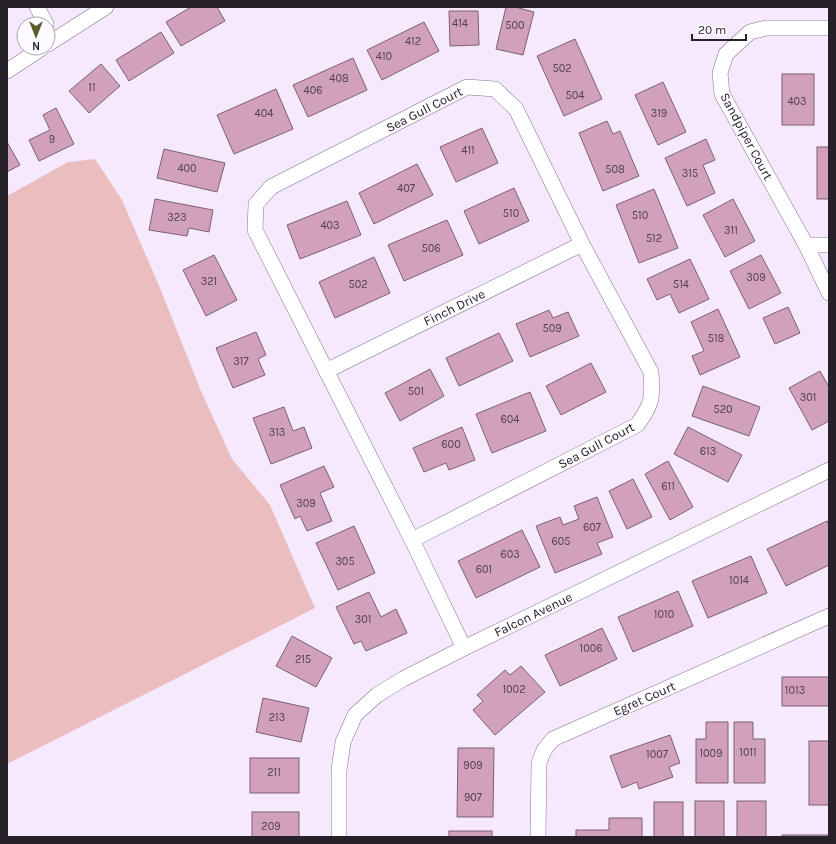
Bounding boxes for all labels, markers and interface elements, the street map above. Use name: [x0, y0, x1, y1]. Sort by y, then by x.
north arrow: [16, 16, 56, 56]
scale bar: [692, 16, 746, 42]
house number: 414: [452, 17, 468, 30]
house number: 500: [505, 19, 525, 32]
text: 20 m: [698, 23, 726, 37]
house number: 412: [405, 35, 421, 48]
text: N: [32, 39, 40, 52]
house number: 410: [376, 50, 392, 63]
house number: 502: [552, 62, 572, 75]
house number: 408: [329, 72, 349, 85]
house number: 11: [88, 81, 96, 94]
house number: 406: [304, 84, 322, 97]
street label: Sea Gull Court: [383, 84, 465, 135]
house number: 504: [566, 89, 584, 102]
street label: Sandpiper Court: [717, 90, 776, 183]
house number: 403: [787, 95, 807, 108]
house number: 404: [255, 107, 273, 120]
house number: 319: [651, 107, 667, 120]
house number: 9: [49, 133, 55, 146]
house number: 411: [461, 144, 475, 157]
house number: 400: [177, 162, 197, 175]
house number: 508: [605, 163, 625, 176]
house number: 315: [682, 167, 698, 180]
house number: 407: [397, 182, 415, 195]
house number: 510: [503, 207, 519, 220]
house number: 510: [632, 209, 648, 222]
house number: 323: [167, 211, 187, 224]
house number: 403: [320, 219, 340, 232]
house number: 311: [724, 224, 738, 237]
house number: 512: [646, 232, 662, 245]
house number: 506: [421, 242, 441, 255]
house number: 309: [746, 271, 766, 284]
house number: 321: [201, 275, 217, 288]
house number: 502: [348, 278, 368, 291]
house number: 514: [673, 278, 689, 291]
street label: Finch Drive: [421, 286, 488, 329]
house number: 509: [542, 322, 562, 335]
house number: 518: [708, 332, 725, 345]
house number: 317: [233, 355, 249, 368]
house number: 501: [408, 385, 424, 398]
house number: 301: [800, 391, 816, 404]
house number: 520: [713, 403, 733, 416]
house number: 604: [501, 413, 519, 426]
street label: Sea Gull Court: [556, 419, 637, 472]
house number: 313: [269, 426, 285, 439]
house number: 600: [441, 438, 461, 451]
house number: 613: [700, 445, 716, 458]
house number: 611: [661, 480, 675, 493]
house number: 309: [296, 497, 316, 510]
house number: 607: [583, 521, 601, 534]
house number: 605: [551, 535, 571, 548]
house number: 603: [500, 548, 520, 561]
house number: 305: [335, 555, 355, 568]
house number: 601: [476, 563, 492, 576]
house number: 1014: [729, 574, 749, 587]
street label: Falcon Avenue: [492, 589, 575, 640]
house number: 1010: [654, 608, 674, 621]
house number: 301: [355, 613, 371, 626]
house number: 1006: [580, 642, 603, 655]
house number: 215: [295, 653, 311, 666]
street label: Egret Court: [611, 678, 678, 719]
house number: 1002: [502, 683, 526, 696]
house number: 1013: [785, 684, 805, 697]
house number: 213: [269, 711, 285, 724]
house number: 1011: [739, 746, 757, 759]
house number: 1009: [699, 747, 723, 760]
house number: 1007: [646, 748, 668, 761]
house number: 909: [463, 759, 483, 772]
house number: 211: [267, 766, 281, 779]
house number: 907: [464, 791, 482, 804]
house number: 209: [261, 820, 281, 833]

